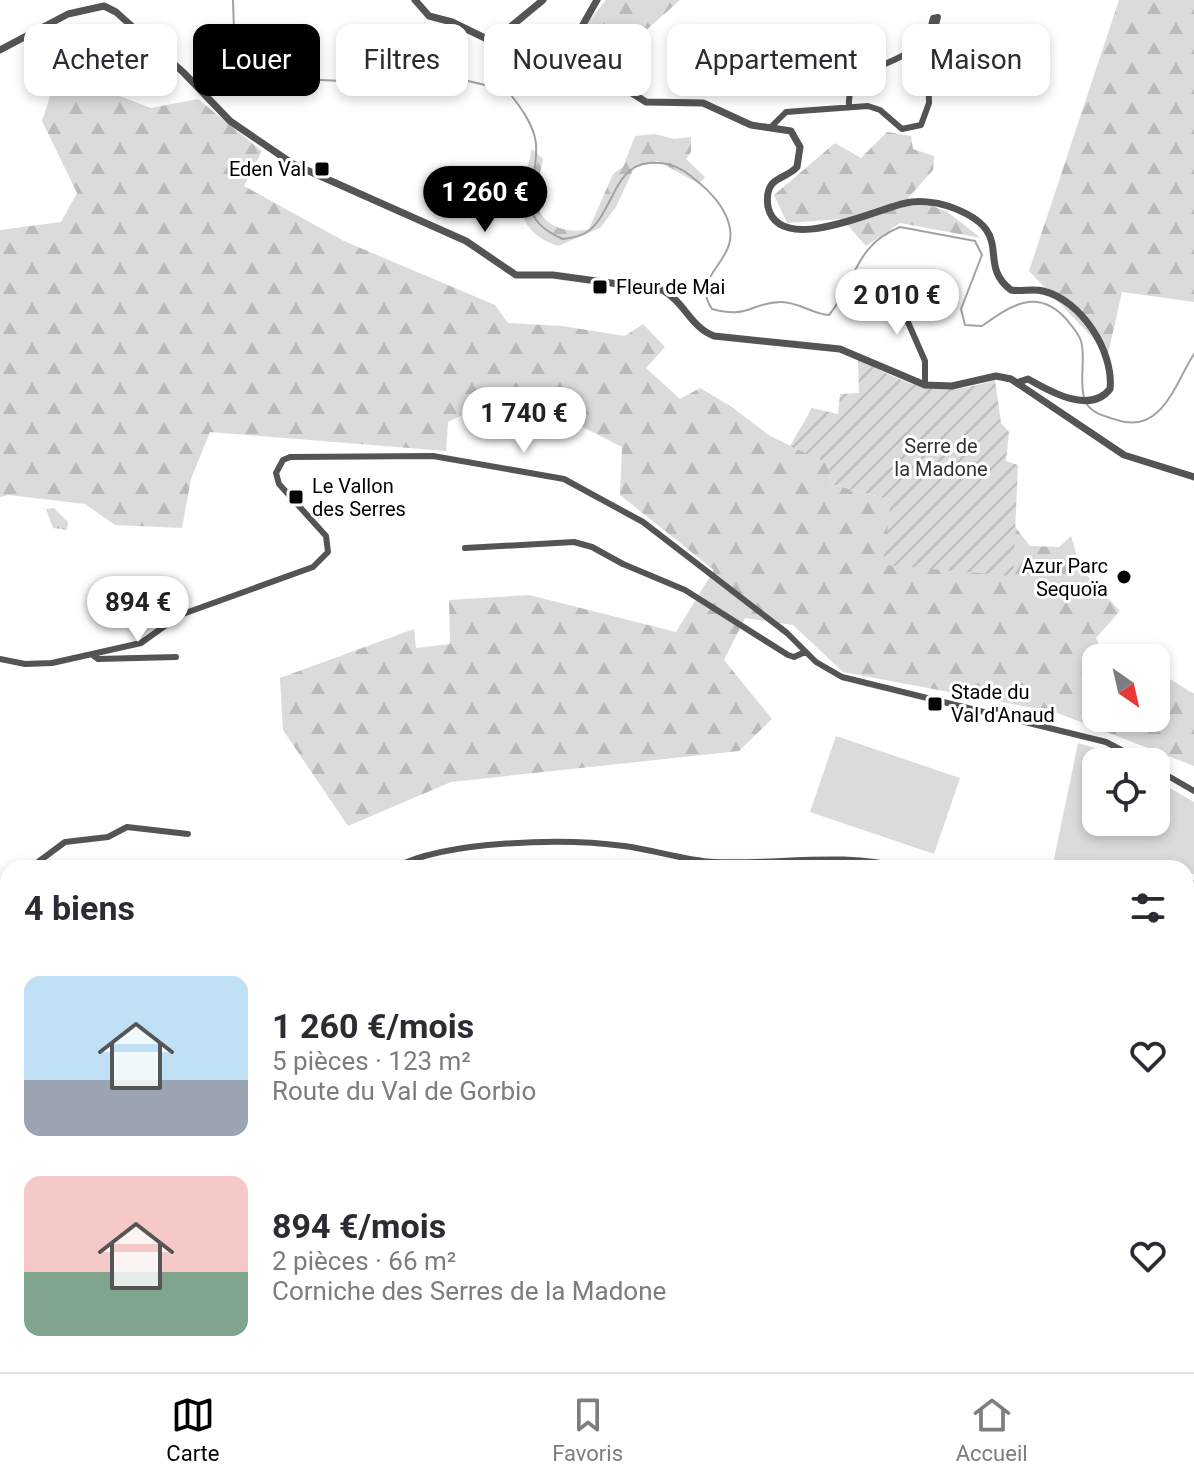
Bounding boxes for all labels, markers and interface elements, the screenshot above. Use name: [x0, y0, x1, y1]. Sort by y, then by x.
chip: Acheter: [24, 24, 177, 96]
chip: Louer: [193, 24, 320, 96]
chip: Filtres: [336, 24, 468, 96]
chip: Nouveau: [484, 24, 651, 96]
chip: Appartement: [667, 24, 886, 96]
chip: Maison: [902, 24, 1050, 96]
place label: Eden Val: [229, 157, 306, 181]
marker: Eden Val: [313, 160, 331, 178]
pin: 1 260 €: [411, 166, 559, 234]
text: 1 260 €: [441, 177, 529, 207]
pin: 2 010 €: [823, 269, 971, 337]
place label: Fleur de Mai: [616, 275, 725, 299]
marker: Fleur de Mai: [591, 278, 609, 296]
text: 2 010 €: [853, 280, 941, 310]
pin: 1 740 €: [450, 387, 598, 455]
text: 1 740 €: [480, 398, 568, 428]
park label: Serre de la Madone: [894, 434, 988, 481]
place label: Le Vallon des Serres: [312, 474, 406, 521]
marker: Le Vallon des Serres: [287, 488, 305, 506]
place label: Azur Parc Sequoïa: [1022, 554, 1108, 601]
marker: Azur Parc Sequoïa: [1115, 568, 1133, 586]
pin: 894 €: [82, 576, 194, 644]
text: 894 €: [105, 587, 171, 617]
north arrow: [1082, 644, 1170, 732]
map controls: [1082, 644, 1170, 836]
place label: Stade du Val d'Anaud: [951, 680, 1055, 727]
marker: Stade du Val d'Anaud: [926, 695, 944, 713]
button: locate: [1082, 748, 1170, 836]
icon: filters: [1126, 886, 1170, 930]
text: 4 biens: [24, 888, 135, 928]
text: 1 260 €/mois: [272, 1006, 474, 1046]
icon: home: [88, 1008, 184, 1104]
icon: heart: [1126, 1034, 1170, 1078]
text: 5 pièces · 123 m²: [272, 1046, 471, 1076]
text: Route du Val de Gorbio: [272, 1076, 536, 1106]
text: 894 €/mois: [272, 1206, 446, 1246]
icon: home: [88, 1208, 184, 1304]
icon: heart: [1126, 1234, 1170, 1278]
text: 2 pièces · 66 m²: [272, 1246, 456, 1276]
text: Corniche des Serres de la Madone: [272, 1276, 666, 1306]
tab: Carte: [166, 1393, 220, 1466]
tab: Favoris: [552, 1393, 623, 1466]
tab: Accueil: [956, 1393, 1028, 1466]

